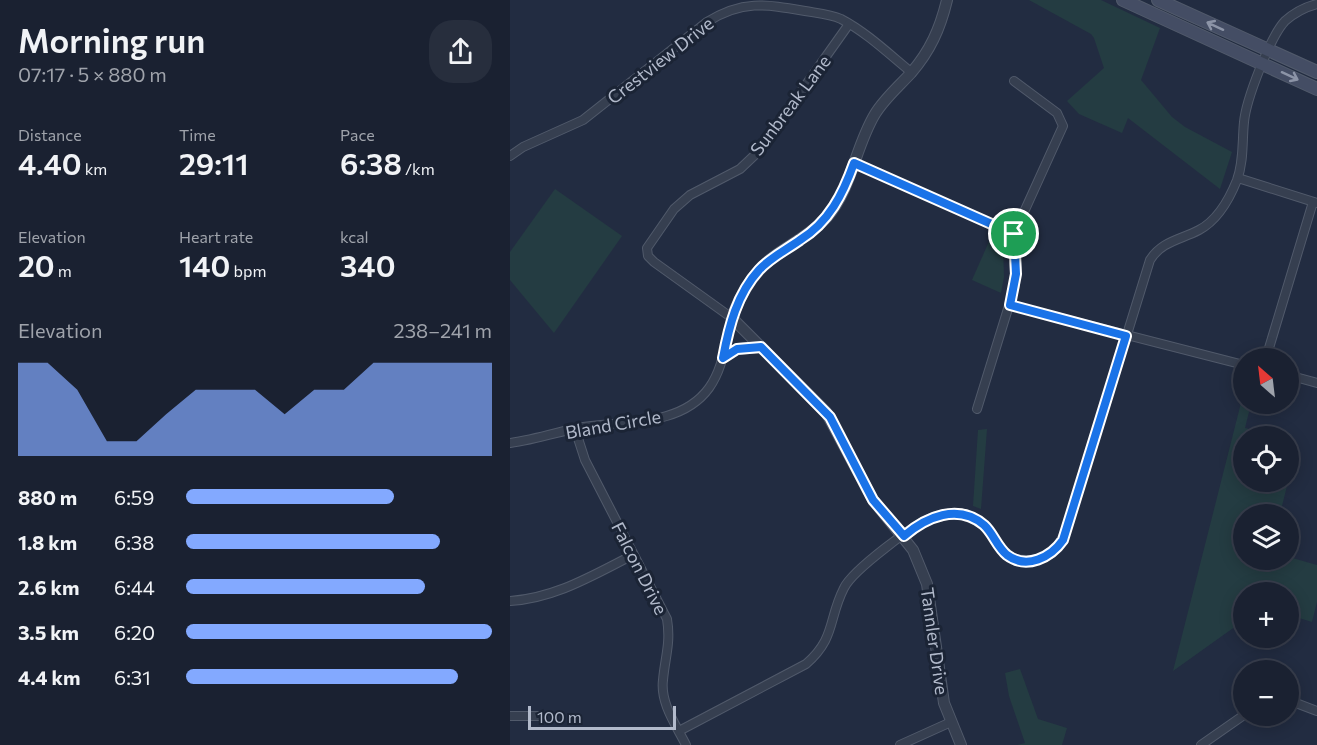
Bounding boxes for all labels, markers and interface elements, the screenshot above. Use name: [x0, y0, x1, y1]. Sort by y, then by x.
street label: Crestview Drive: [603, 12, 717, 108]
text: Morning run: [18, 19, 205, 60]
button: share: [429, 20, 492, 83]
one-way arrow: [1207, 20, 1225, 32]
street label: Sunbreak Lane: [745, 50, 835, 160]
text: 07:17 · 5 × 880 m: [18, 62, 167, 86]
one-way arrow: [1281, 71, 1299, 83]
text: Distance: [18, 125, 82, 144]
text: Time: [179, 125, 216, 144]
text: Pace: [340, 125, 375, 144]
text: 4.40: [18, 144, 82, 181]
text: 29:11: [179, 144, 249, 181]
text: 6:38: [340, 144, 402, 181]
text: km: [82, 159, 107, 178]
text: /km: [402, 159, 435, 178]
pin: [988, 208, 1039, 259]
icon: arrive: [997, 217, 1030, 250]
text: Elevation: [18, 227, 86, 246]
text: Heart rate: [179, 227, 253, 246]
text: kcal: [340, 227, 369, 246]
text: 20: [18, 246, 55, 283]
text: 140: [179, 246, 230, 283]
text: 340: [340, 246, 395, 283]
text: m: [55, 261, 72, 280]
text: bpm: [230, 261, 266, 280]
text: Elevation: [18, 318, 103, 342]
text: 238–241 m: [394, 318, 492, 342]
north arrow: [1233, 348, 1299, 414]
map controls: [1233, 348, 1299, 726]
street label: Bland Circle: [564, 405, 662, 443]
button: locate: [1233, 426, 1299, 492]
text: 880 m: [18, 485, 77, 509]
text: 6:59: [114, 485, 155, 509]
button: layers: [1233, 504, 1299, 570]
street label: Falcon Drive: [607, 518, 673, 618]
text: 1.8 km: [18, 530, 77, 554]
text: 6:38: [114, 530, 154, 554]
text: 2.6 km: [18, 575, 79, 599]
text: 6:44: [114, 575, 155, 599]
button: +: [1233, 582, 1299, 648]
street label: Tannler Drive: [917, 586, 953, 696]
text: 3.5 km: [18, 620, 79, 644]
text: 6:20: [114, 620, 155, 644]
button: −: [1233, 660, 1299, 726]
text: 4.4 km: [18, 665, 80, 689]
text: 6:31: [114, 665, 151, 689]
scale bar: [528, 703, 676, 730]
text: 100 m: [537, 707, 582, 726]

